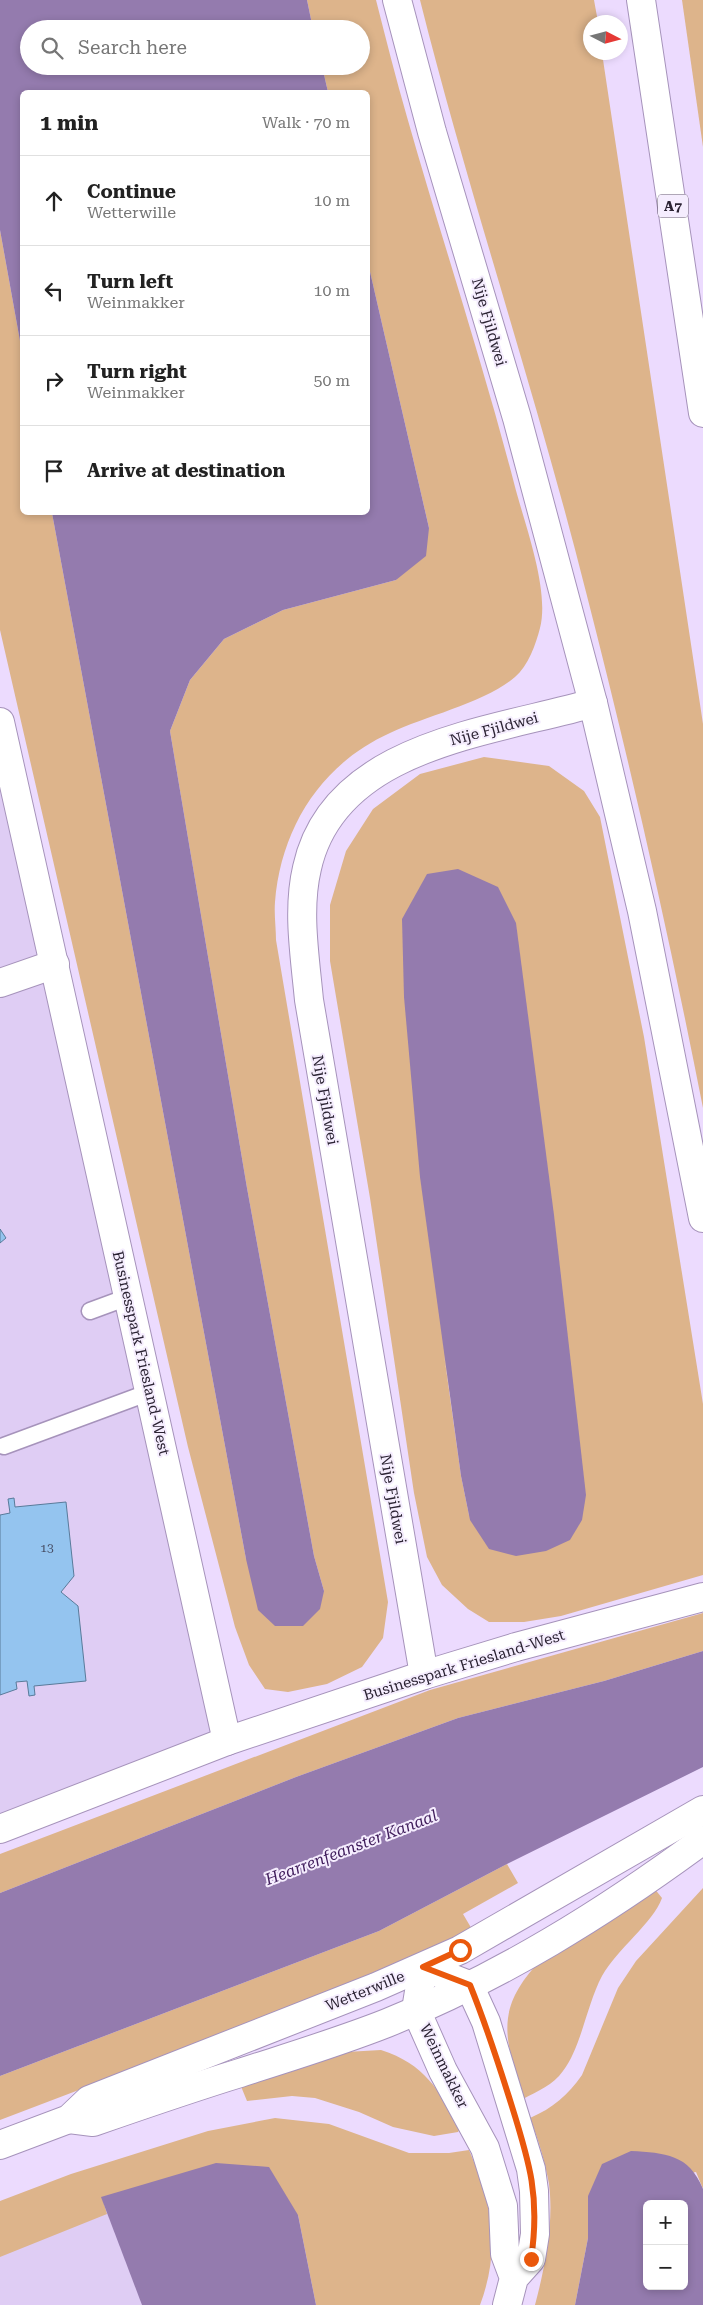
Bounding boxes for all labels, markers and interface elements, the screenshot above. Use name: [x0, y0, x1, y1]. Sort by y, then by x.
north arrow: [583, 15, 628, 60]
search box: [20, 20, 370, 75]
icon: search: [38, 34, 66, 62]
text: Search here: [78, 36, 187, 59]
text: 1 min: [40, 111, 98, 135]
text: Walk · 70 m: [262, 113, 350, 132]
text: Continue: [87, 180, 176, 203]
icon: ahead: [40, 187, 68, 215]
text: 10 m: [313, 191, 350, 210]
road number: A7: [658, 195, 688, 218]
text: Wetterwille: [87, 203, 176, 222]
text: Turn left: [87, 270, 173, 293]
street label: Nije Fjildwei: [468, 276, 510, 368]
icon: left: [40, 277, 68, 305]
text: 10 m: [313, 281, 350, 300]
text: Weinmakker: [87, 293, 185, 312]
text: Turn right: [87, 360, 187, 383]
icon: right: [40, 367, 68, 395]
text: 50 m: [313, 371, 350, 390]
text: Weinmakker: [87, 383, 185, 402]
icon: arrive: [40, 457, 68, 485]
text: Arrive at destination: [87, 459, 285, 482]
street label: Nije Fjildwei: [448, 708, 540, 749]
street label: Nije Fjildwei: [308, 1054, 342, 1147]
street label: Businesspark Friesland-West: [109, 1249, 173, 1457]
street label: Nije Fjildwei: [376, 1453, 410, 1546]
house number: 13: [40, 1541, 54, 1555]
street label: Businesspark Friesland-West: [361, 1626, 567, 1704]
water label: Hearrenfeanster Kanaal: [261, 1806, 440, 1889]
route start: [449, 1939, 472, 1962]
street label: Wetterwille: [323, 1967, 407, 2015]
street label: Weinmakker: [416, 2021, 472, 2111]
map controls: [643, 2200, 688, 2290]
button: +: [643, 2200, 688, 2245]
button: −: [643, 2245, 688, 2290]
route end: [520, 2248, 543, 2271]

